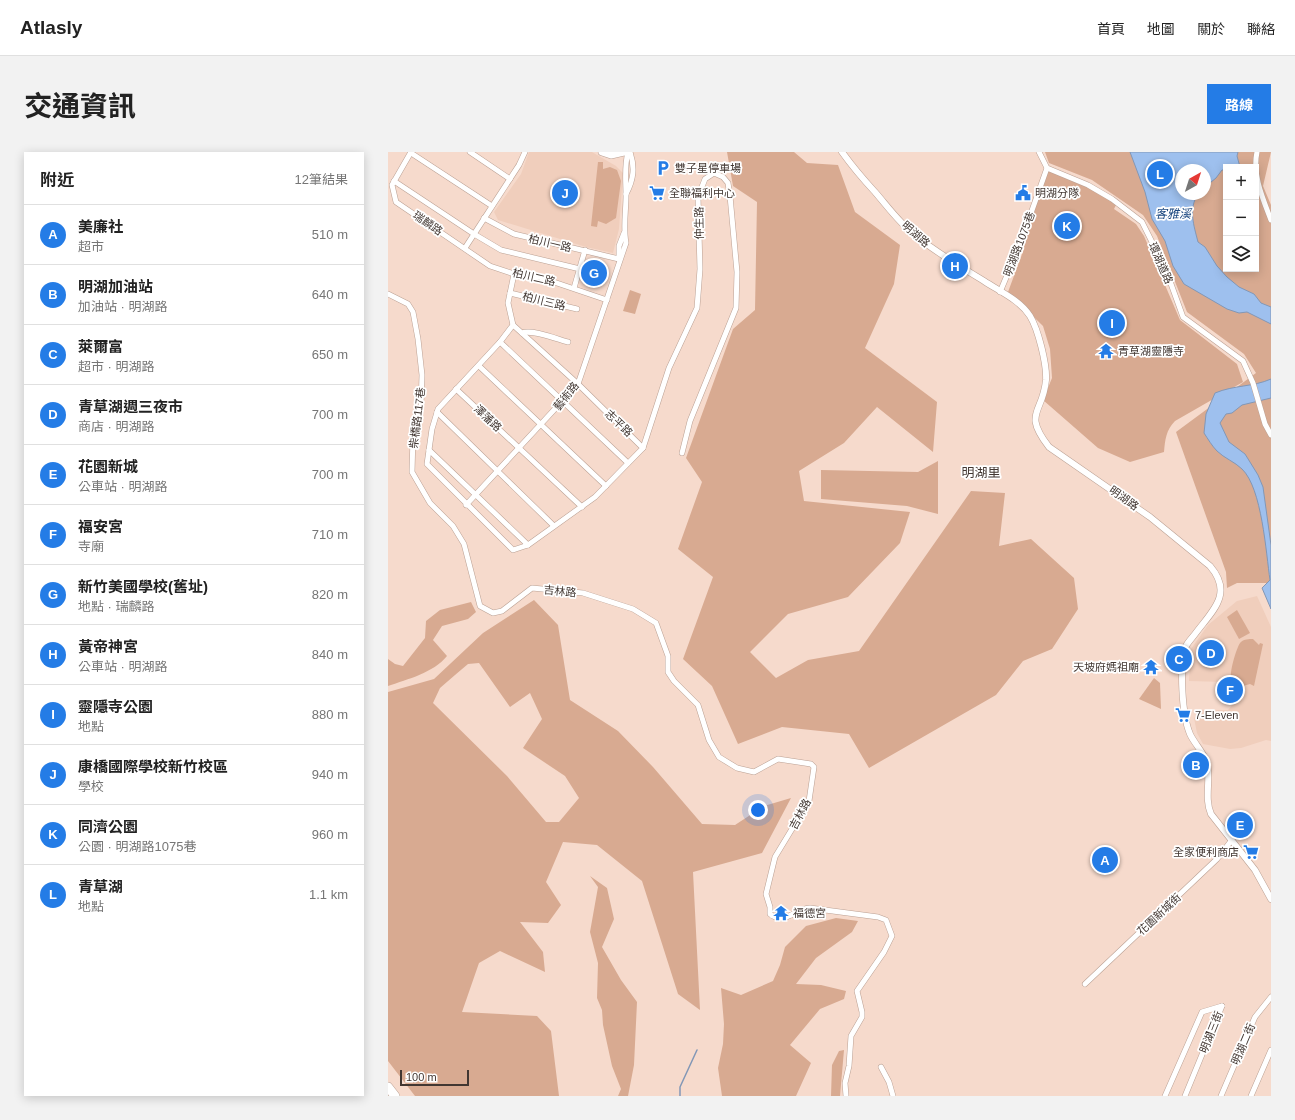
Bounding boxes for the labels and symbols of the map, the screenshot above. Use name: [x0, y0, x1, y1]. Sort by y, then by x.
parking icon: 雙子星停車場: [654, 159, 672, 177]
pin: L: [1147, 159, 1173, 189]
place label: 雙子星停車場: [675, 162, 741, 174]
north arrow: [1175, 164, 1211, 200]
pin: J: [552, 178, 578, 208]
supermarket icon: 全聯福利中心: [648, 184, 666, 202]
public building icon: 明湖分隊: [1014, 184, 1032, 202]
place label: 全聯福利中心: [669, 187, 735, 199]
place label: 明湖分隊: [1035, 187, 1079, 199]
street label: 仲生路: [693, 206, 705, 240]
water label: 客雅溪: [1155, 207, 1193, 221]
street label: 瑞麟路: [411, 209, 445, 237]
street label: 明湖路1075巷: [1001, 210, 1037, 278]
pin: K: [1054, 211, 1080, 241]
street label: 明湖路: [900, 219, 932, 249]
street label: 柏川一路: [527, 232, 573, 254]
street label: 環湖道路: [1147, 240, 1175, 286]
pin: H: [942, 251, 968, 281]
pin: G: [581, 258, 607, 288]
street label: 柏川二路: [511, 266, 557, 288]
street label: 柏川三路: [521, 290, 567, 312]
pin: I: [1099, 308, 1125, 338]
temple icon: 青草湖靈隱寺: [1097, 342, 1115, 360]
place label: 青草湖靈隱寺: [1118, 345, 1184, 357]
street label: 藝術路: [551, 379, 581, 413]
street label: 柴橋路117巷: [407, 387, 427, 449]
street label: 澤藩路: [472, 402, 504, 434]
street label: 志平路: [603, 407, 635, 439]
district label: 明湖里: [961, 465, 1001, 480]
street label: 明湖路: [1107, 484, 1141, 512]
street label: 吉林路: [543, 583, 577, 599]
pin: D: [1198, 638, 1224, 668]
pin: C: [1166, 644, 1192, 674]
temple icon: 天坡府媽祖廟: [1142, 658, 1160, 676]
place label: 天坡府媽祖廟: [1073, 661, 1139, 673]
pin: F: [1217, 675, 1243, 705]
supermarket icon: 7-Eleven: [1174, 706, 1192, 724]
place label: 7-Eleven: [1195, 709, 1238, 721]
pin: B: [1183, 750, 1209, 780]
street label: 吉林路: [787, 797, 813, 831]
your location: [748, 800, 768, 820]
pin: E: [1227, 810, 1253, 840]
supermarket icon: 全家便利商店: [1242, 843, 1260, 861]
pin: A: [1092, 845, 1118, 875]
place label: 全家便利商店: [1173, 846, 1239, 858]
street label: 花園新城街: [1135, 891, 1183, 937]
temple icon: 福德宮: [772, 904, 790, 922]
place label: 福德宮: [793, 907, 826, 919]
street label: 明湖三街: [1197, 1009, 1225, 1055]
street label: 明湖二街: [1229, 1021, 1257, 1067]
scale bar: [400, 1068, 469, 1087]

